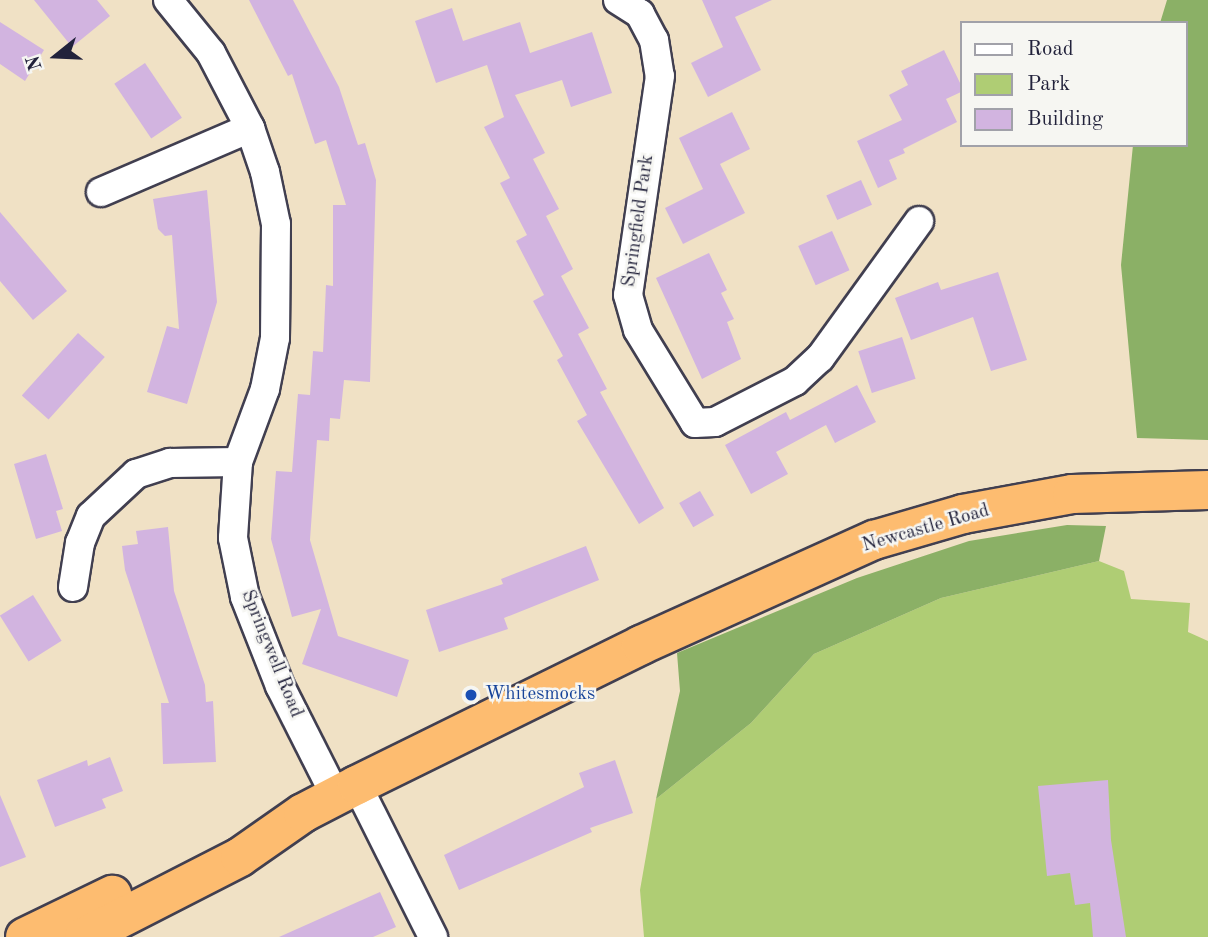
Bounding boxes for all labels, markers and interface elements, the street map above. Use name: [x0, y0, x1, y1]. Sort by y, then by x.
north arrow: [21, 21, 91, 91]
legend: [960, 21, 1187, 147]
text: Road: [1027, 39, 1074, 60]
text: N: [24, 53, 47, 72]
text: Park: [1027, 74, 1070, 95]
text: Building: [1027, 109, 1103, 130]
street label: Springfield Park: [618, 153, 660, 289]
street label: Newcastle Road: [860, 500, 992, 558]
street label: Springwell Road: [235, 587, 307, 721]
place label: Whitesmocks: [485, 684, 595, 706]
marker: Whitesmocks: [463, 687, 479, 703]

